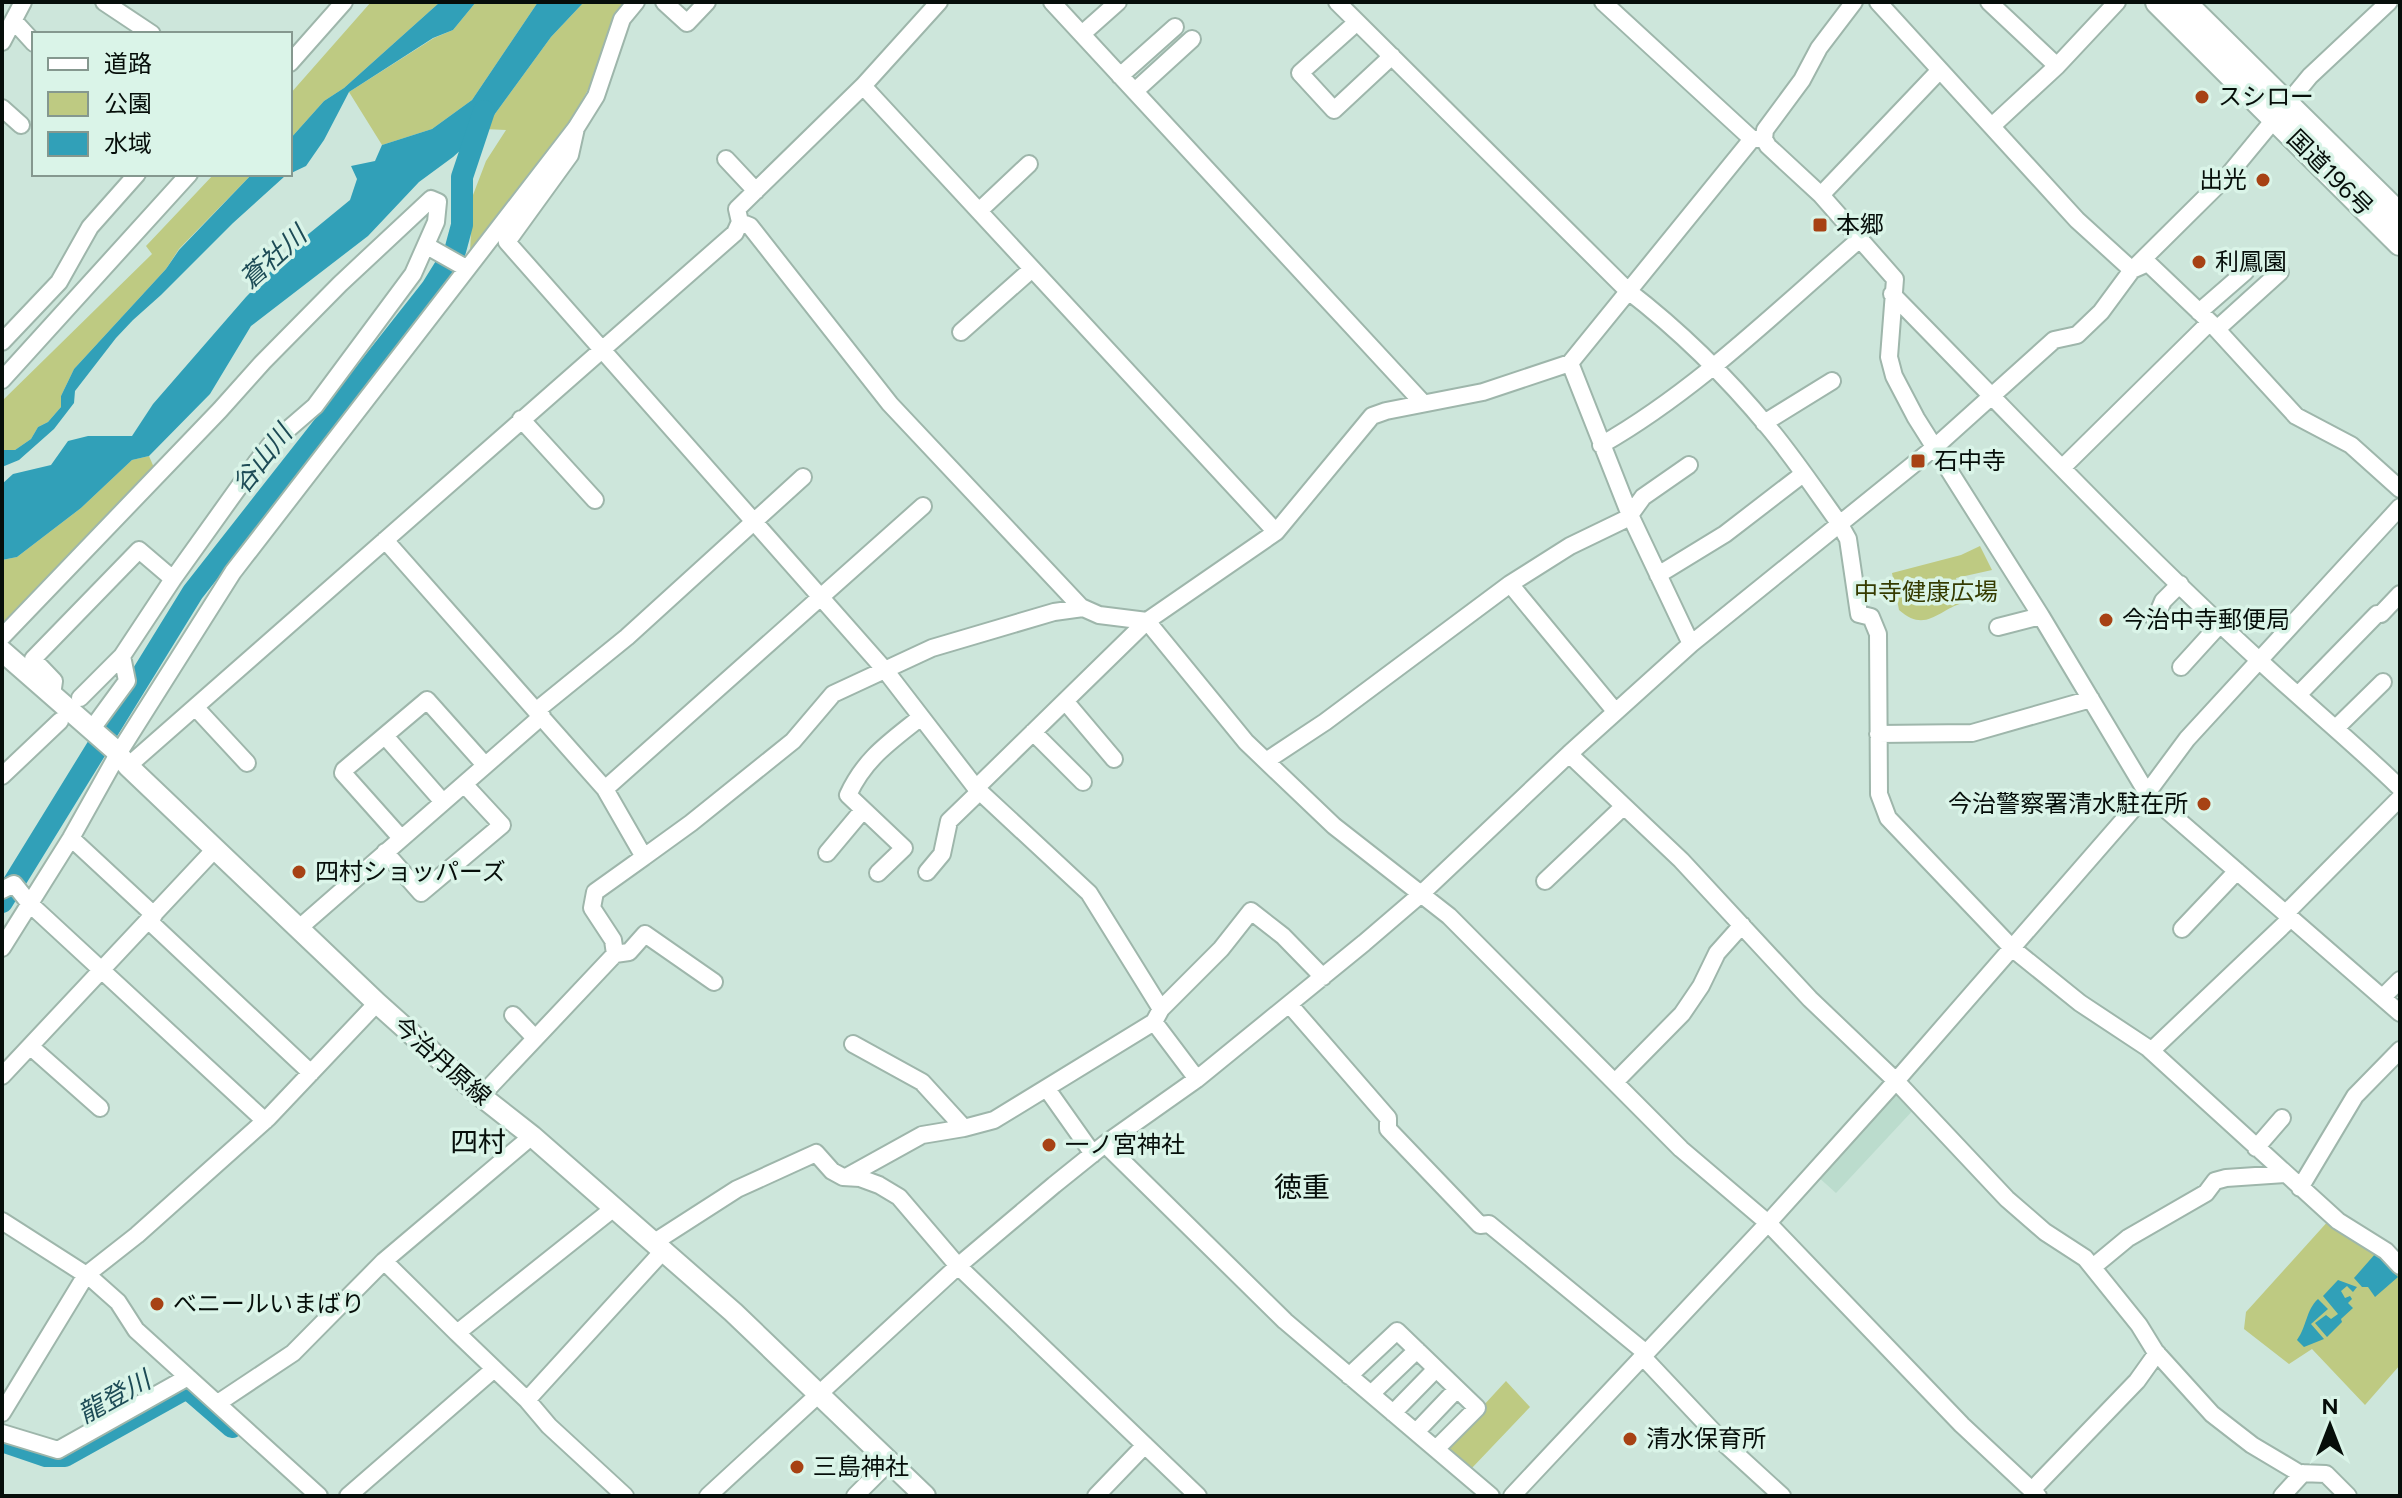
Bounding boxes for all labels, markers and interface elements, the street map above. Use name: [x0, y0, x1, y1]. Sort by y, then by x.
legend: [32, 32, 292, 176]
text: 道路: [104, 49, 152, 78]
place label: スシロー: [2218, 82, 2314, 111]
marker: スシロー: [2193, 88, 2211, 106]
text: 公園: [104, 89, 152, 118]
street label: 国道196号: [2282, 124, 2379, 221]
text: 水域: [104, 129, 152, 158]
place label: 出光: [2199, 165, 2247, 194]
marker: 出光: [2254, 171, 2272, 189]
place label: 本郷: [1836, 210, 1884, 239]
marker: 本郷: [1811, 216, 1829, 234]
water label: 蒼社川: [233, 217, 315, 295]
place label: 利鳳園: [2215, 247, 2287, 276]
marker: 利鳳園: [2190, 253, 2208, 271]
water label: 谷山川: [225, 416, 300, 500]
place label: 石中寺: [1934, 446, 2006, 475]
marker: 石中寺: [1909, 452, 1927, 470]
park label: 中寺健康広場: [1854, 577, 1998, 606]
place label: 今治中寺郵便局: [2122, 605, 2290, 634]
marker: 今治中寺郵便局: [2097, 611, 2115, 629]
place label: 今治警察署清水駐在所: [1948, 789, 2188, 818]
marker: 今治警察署清水駐在所: [2195, 795, 2213, 813]
place label: 四村ショッパーズ: [315, 857, 506, 886]
marker: 四村ショッパーズ: [290, 863, 308, 881]
street label: 今治丹原線: [388, 1010, 497, 1111]
district label: 四村: [450, 1125, 506, 1159]
place label: 一ノ宮神社: [1065, 1130, 1185, 1159]
marker: 一ノ宮神社: [1040, 1136, 1058, 1154]
district label: 徳重: [1274, 1170, 1330, 1204]
place label: べニールいまばり: [173, 1289, 365, 1318]
marker: べニールいまばり: [148, 1295, 166, 1313]
water label: 龍登川: [72, 1363, 158, 1430]
north arrow: [2290, 1386, 2370, 1466]
text: N: [2321, 1393, 2339, 1420]
place label: 清水保育所: [1646, 1424, 1766, 1453]
marker: 清水保育所: [1621, 1430, 1639, 1448]
place label: 三島神社: [813, 1452, 909, 1481]
marker: 三島神社: [788, 1458, 806, 1476]

